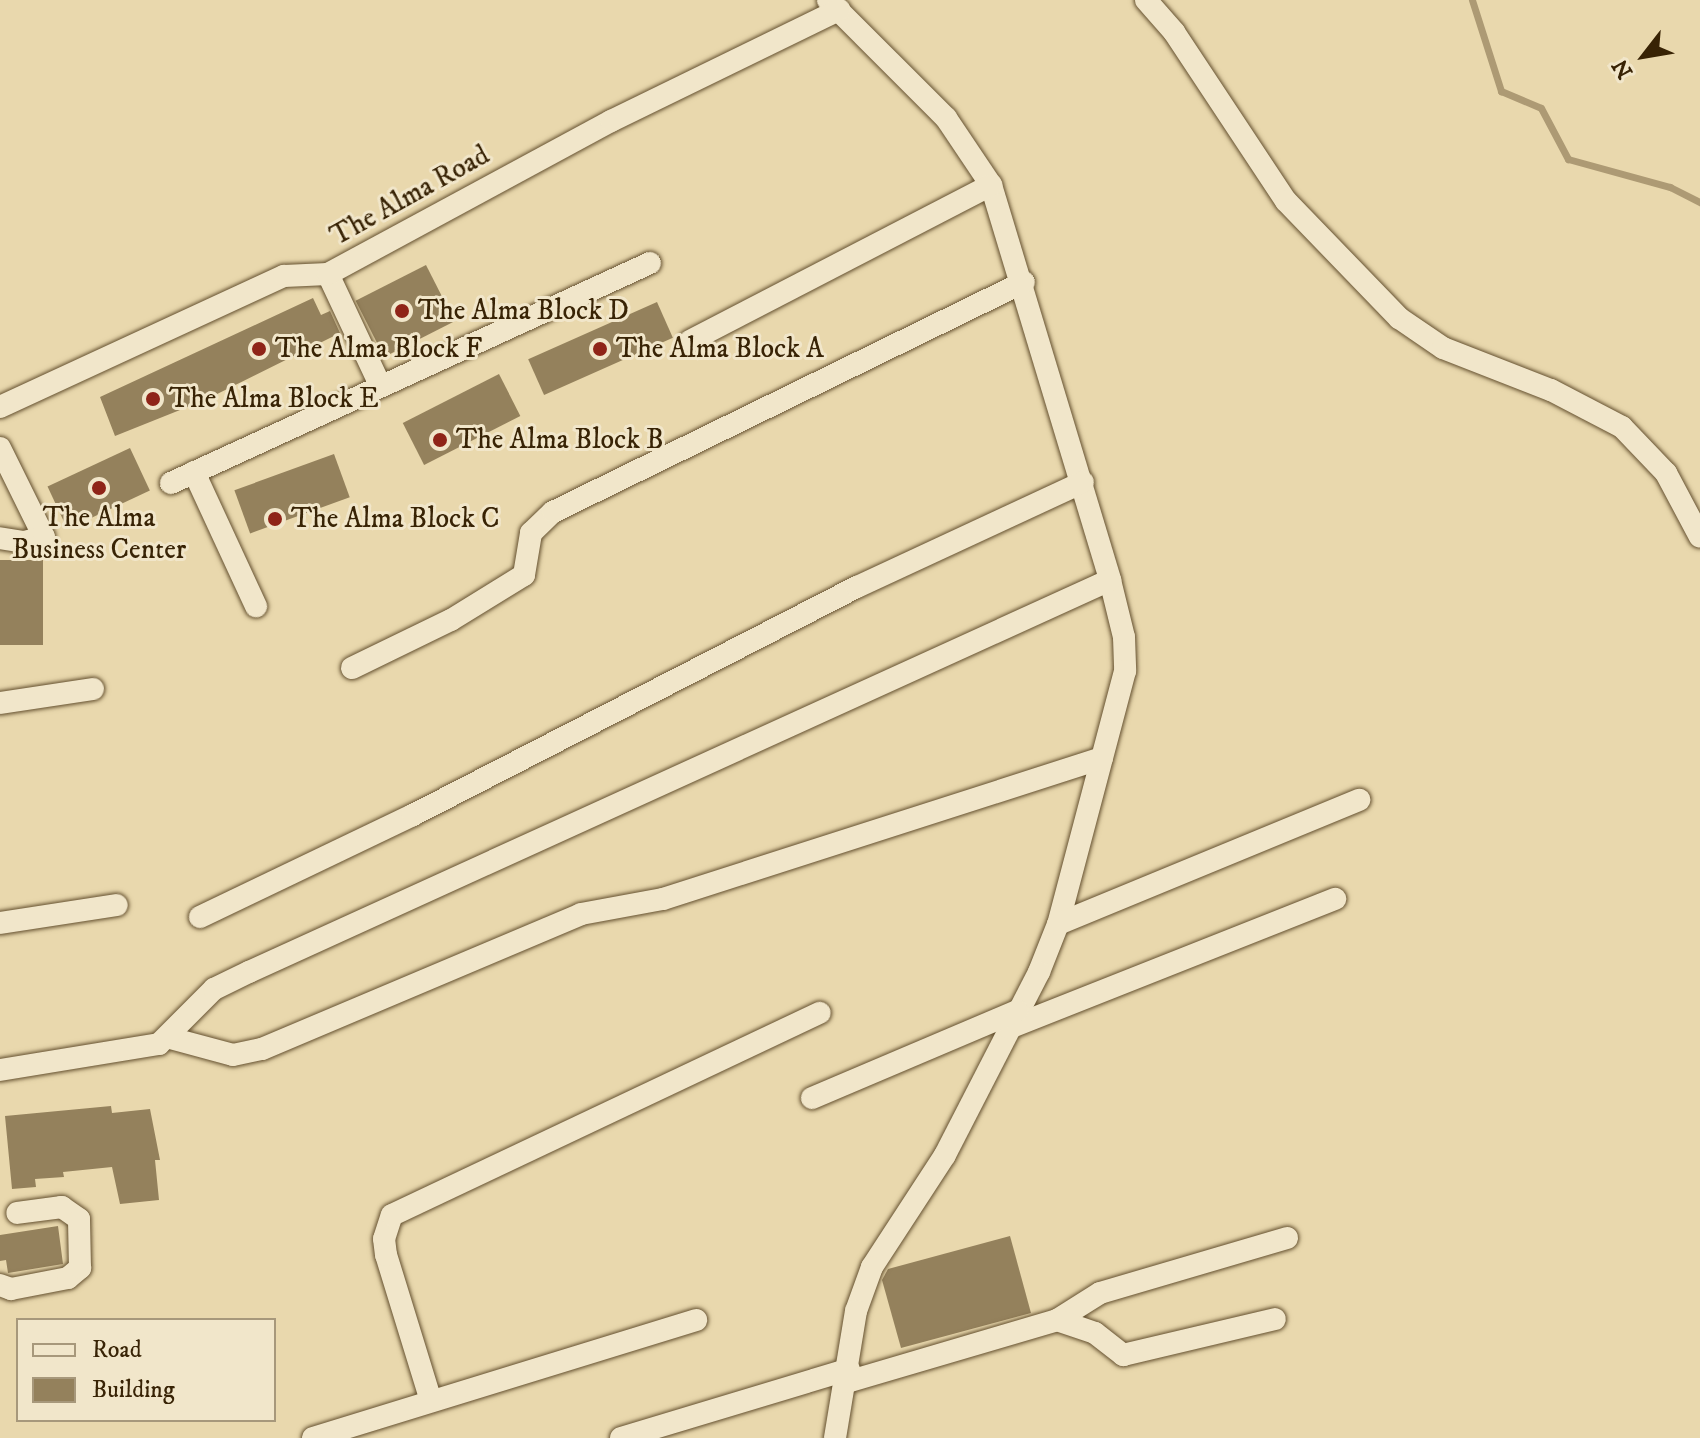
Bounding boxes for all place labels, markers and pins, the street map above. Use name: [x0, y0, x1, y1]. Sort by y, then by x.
place label: The Alma Block D: [418, 294, 629, 328]
marker: The Alma Block D: [393, 302, 411, 320]
place label: The Alma Block F: [275, 332, 482, 366]
place label: The Alma Block A: [616, 332, 824, 366]
marker: The Alma Block F: [250, 340, 268, 358]
marker: The Alma Block A: [591, 340, 609, 358]
place label: The Alma Block E: [169, 382, 379, 416]
marker: The Alma Block E: [144, 390, 162, 408]
place label: The Alma Block B: [456, 423, 664, 457]
marker: The Alma Block B: [431, 431, 449, 449]
marker: The Alma Business Center: [90, 479, 108, 497]
place label: The Alma Business Center: [12, 501, 186, 567]
place label: The Alma Block C: [291, 502, 500, 536]
marker: The Alma Block C: [266, 510, 284, 528]

